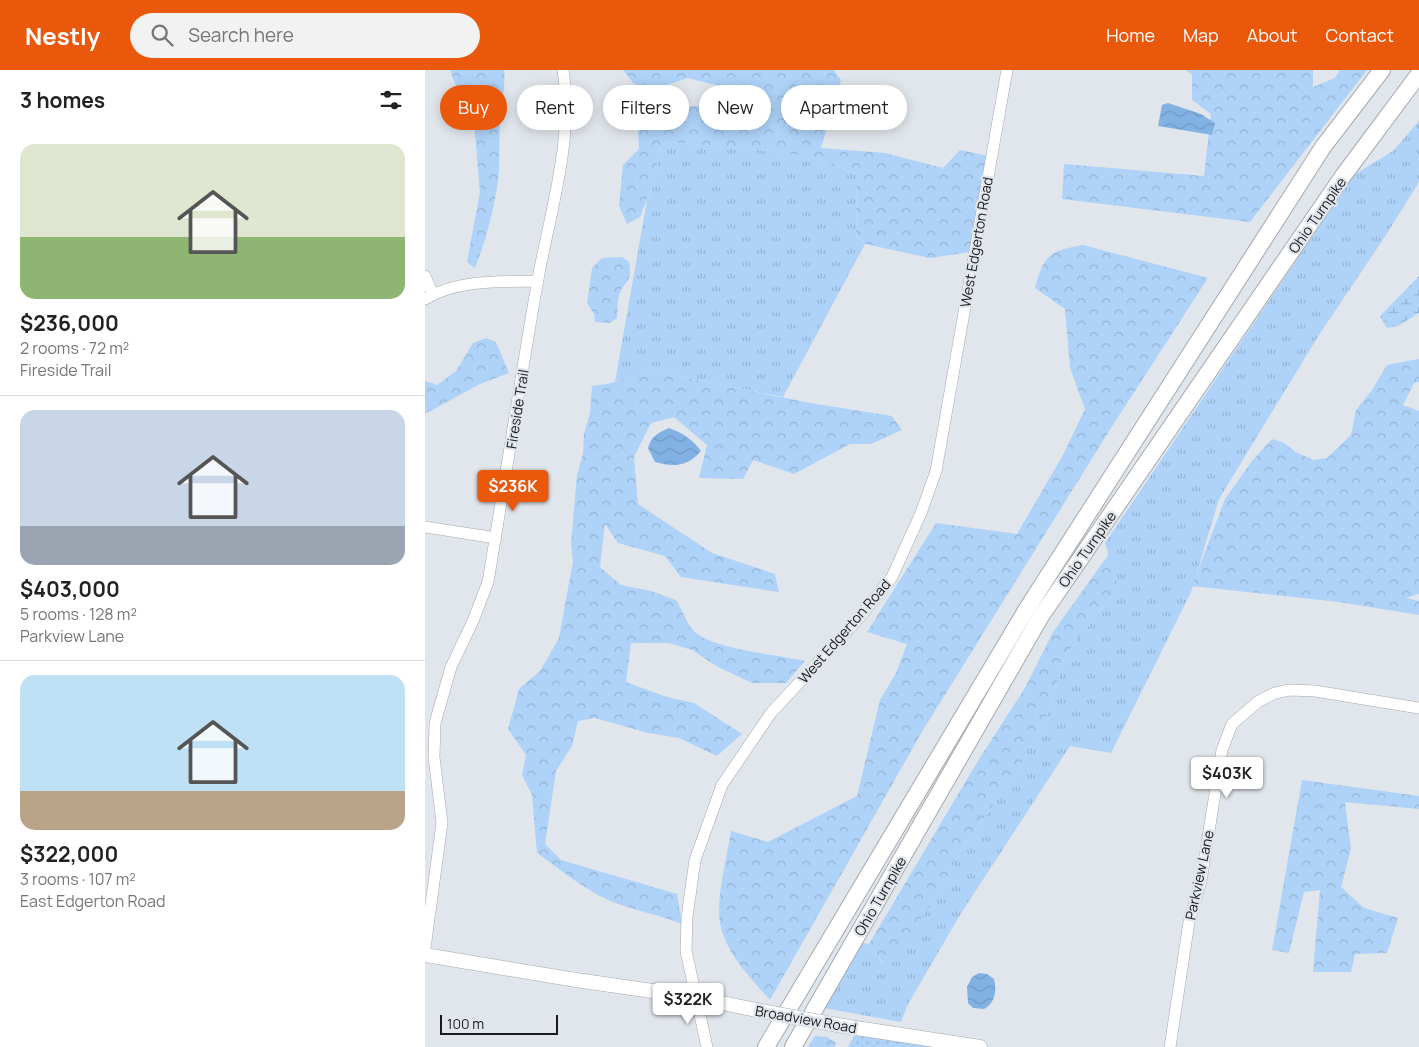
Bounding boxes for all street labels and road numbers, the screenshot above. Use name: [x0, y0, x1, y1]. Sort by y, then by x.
street label: Ohio Turnpike: [1284, 173, 1350, 257]
street label: West Edgerton Road: [955, 175, 997, 309]
street label: Fireside Trail: [501, 368, 533, 450]
street label: Ohio Turnpike: [1054, 507, 1120, 591]
street label: West Edgerton Road: [794, 575, 894, 687]
street label: Parkview Lane: [1180, 828, 1218, 922]
street label: Ohio Turnpike: [850, 853, 910, 939]
street label: Broadview Road: [754, 1001, 858, 1037]

